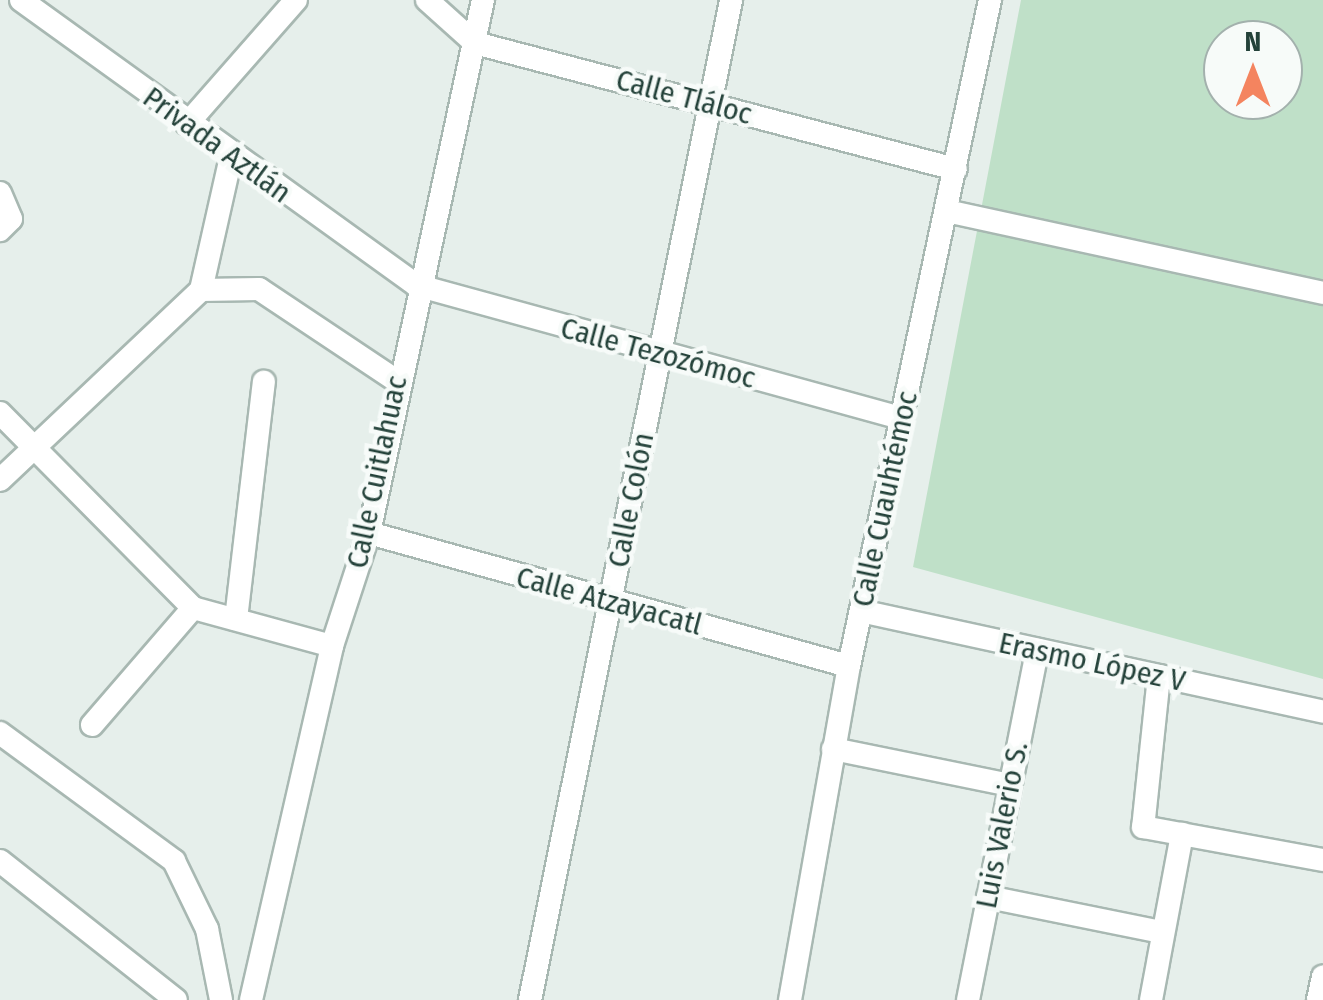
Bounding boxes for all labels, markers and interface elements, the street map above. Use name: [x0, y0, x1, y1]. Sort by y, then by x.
north arrow: [1203, 20, 1303, 120]
text: N: [1245, 25, 1261, 58]
street label: Calle Tláloc: [612, 62, 756, 132]
street label: Privada Aztlán: [136, 79, 298, 211]
street label: Calle Tezozómoc: [557, 310, 759, 396]
street label: Calle Cuitlahuac: [339, 372, 415, 572]
street label: Calle Cuauhtémoc: [845, 388, 925, 610]
street label: Calle Colón: [600, 429, 662, 571]
street label: Calle Atzayacatl: [512, 559, 706, 643]
street label: Erasmo López V: [995, 625, 1189, 699]
street label: Luis Valerio S.: [968, 739, 1036, 911]

